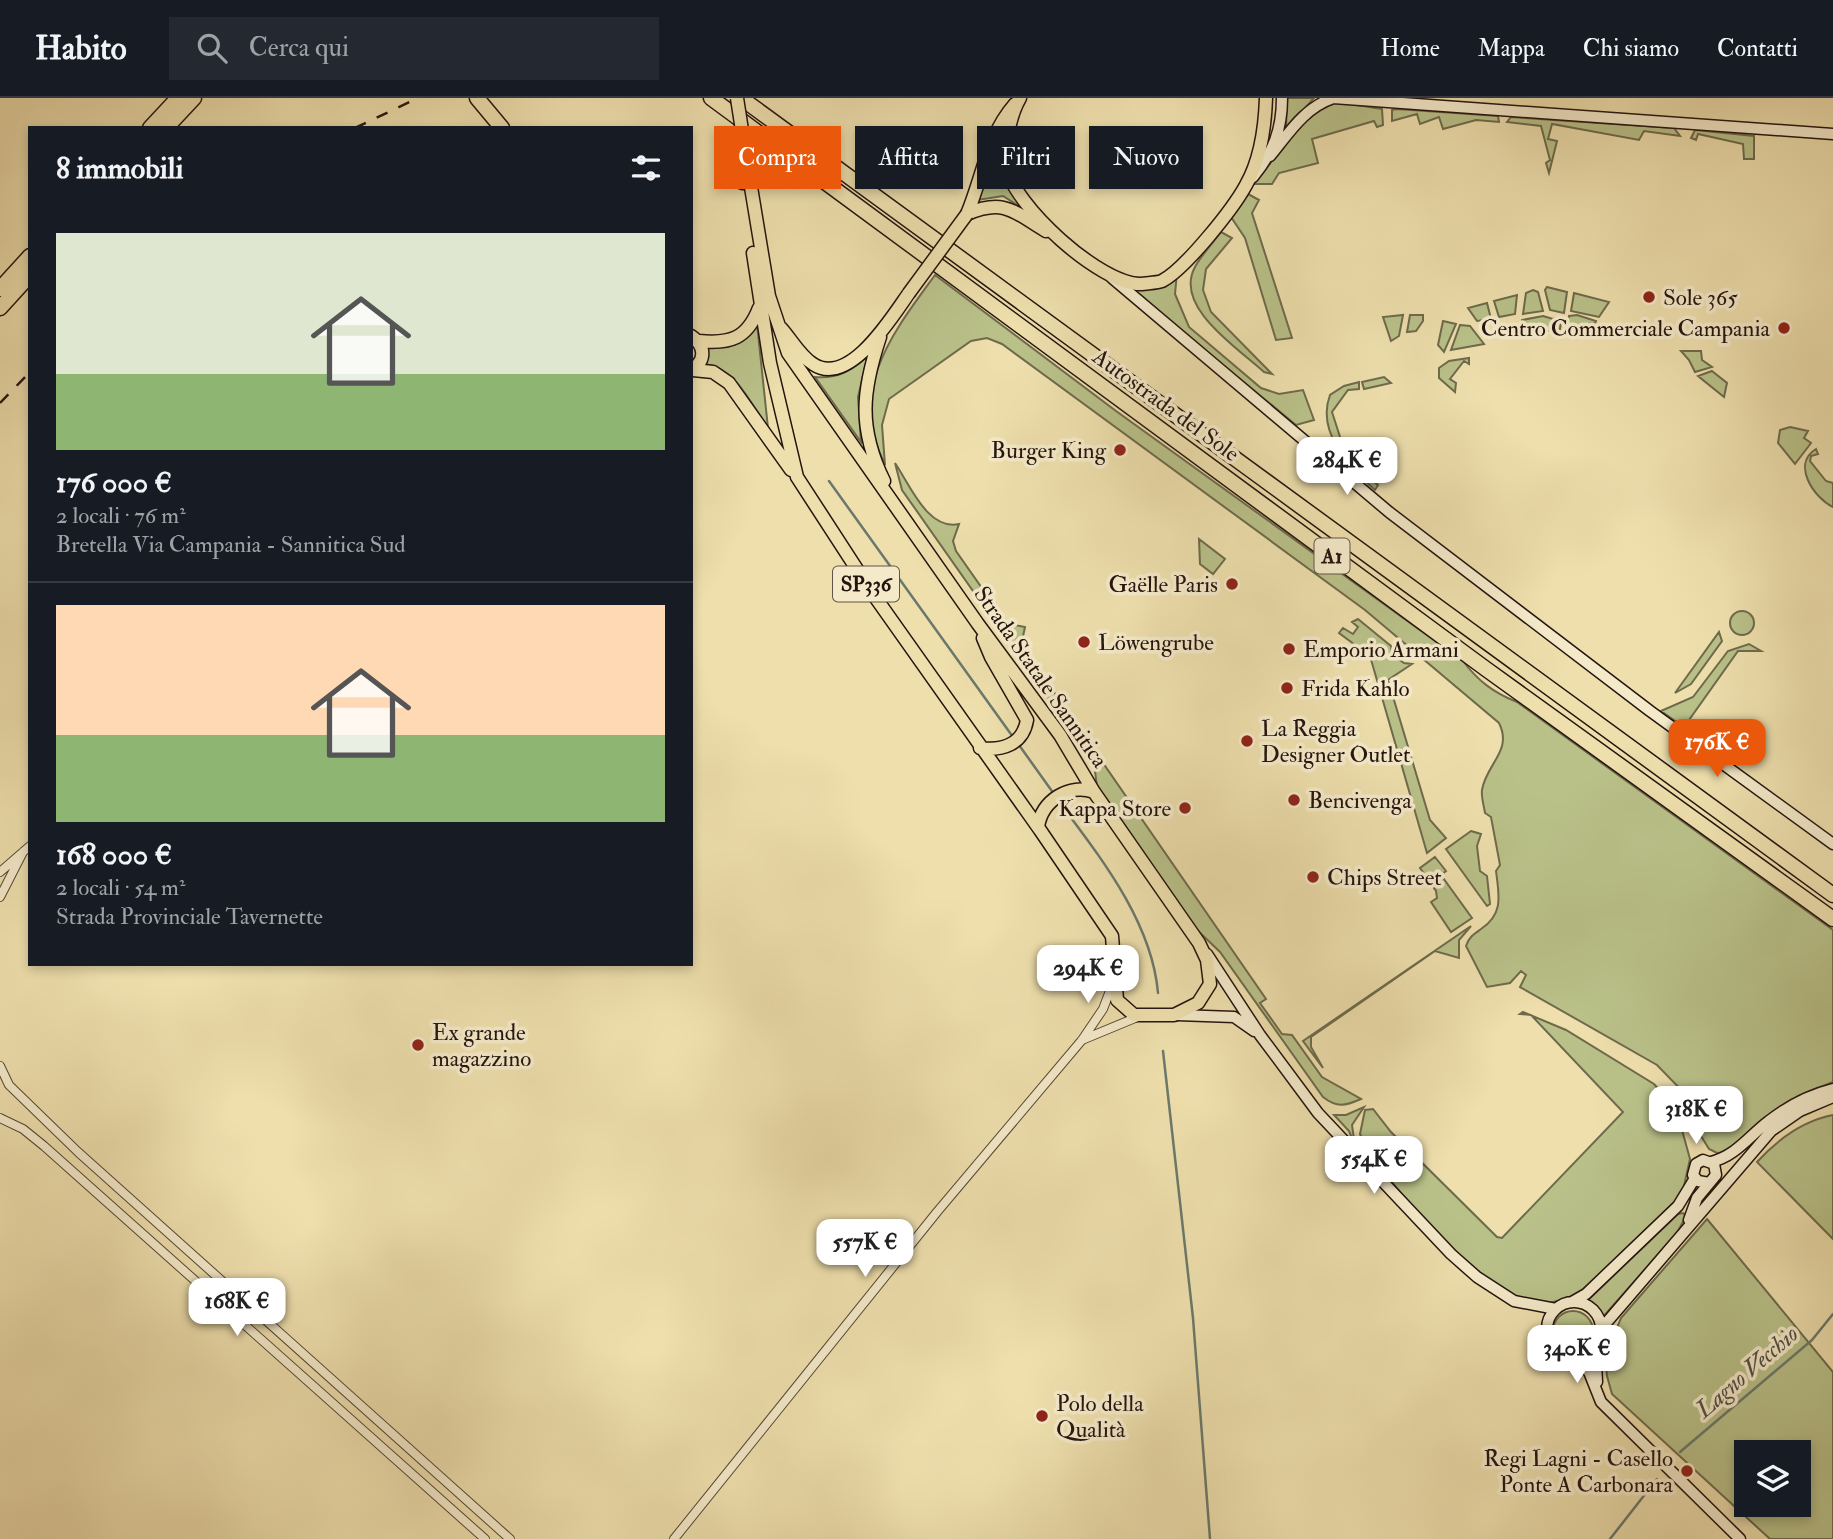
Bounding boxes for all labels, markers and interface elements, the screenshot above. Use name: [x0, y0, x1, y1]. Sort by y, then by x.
search box: [169, 17, 659, 80]
text: Habito: [35, 28, 127, 69]
icon: search: [193, 29, 231, 67]
text: Cerca qui: [249, 32, 349, 64]
text: Home: [1380, 33, 1440, 64]
text: Mappa: [1478, 33, 1545, 64]
text: Chi siamo: [1583, 33, 1679, 64]
text: Contatti: [1717, 33, 1798, 64]
chip: Compra: [714, 126, 841, 189]
chip: Affitta: [855, 126, 963, 189]
chip: Filtri: [977, 126, 1075, 189]
chip: Nuovo: [1089, 126, 1203, 189]
icon: filters: [627, 149, 665, 187]
text: 8 immobili: [56, 150, 184, 187]
icon: home: [298, 278, 424, 404]
place label: Sole 365: [1663, 283, 1738, 312]
marker: Sole 365: [1641, 289, 1657, 305]
place label: Centro Commerciale Campania: [1481, 314, 1771, 344]
marker: Centro Commerciale Campania: [1776, 320, 1792, 336]
street label: Autostrada del Sole: [1086, 341, 1245, 468]
place label: Burger King: [991, 436, 1107, 465]
pin: 284K €: [1290, 438, 1404, 497]
marker: Burger King: [1112, 442, 1128, 458]
text: 284K €: [1312, 445, 1382, 474]
text: 176 000 €: [56, 464, 172, 501]
text: 2 locali · 76 m²: [56, 501, 186, 530]
text: Bretella Via Campania - Sannitica Sud: [56, 530, 406, 559]
road number: A1: [1314, 538, 1350, 574]
road number: SP336: [833, 566, 899, 602]
place label: Gaëlle Paris: [1109, 570, 1218, 599]
marker: Gaëlle Paris: [1224, 576, 1240, 592]
street label: Strada Statale Sannitica: [967, 581, 1115, 774]
place label: Löwengrube: [1098, 628, 1214, 657]
marker: Löwengrube: [1076, 634, 1092, 650]
place label: Emporio Armani: [1303, 635, 1459, 665]
marker: Emporio Armani: [1281, 641, 1297, 657]
icon: home: [298, 650, 424, 776]
place label: Frida Kahlo: [1301, 674, 1410, 703]
marker: Frida Kahlo: [1279, 680, 1295, 696]
place label: La Reggia Designer Outlet: [1261, 714, 1410, 769]
pin: 176K €: [1660, 720, 1774, 779]
text: 176K €: [1685, 727, 1749, 756]
marker: La Reggia Designer Outlet: [1239, 733, 1255, 749]
place label: Bencivenga: [1308, 786, 1412, 815]
marker: Bencivenga: [1286, 792, 1302, 808]
place label: Kappa Store: [1059, 794, 1171, 824]
marker: Kappa Store: [1177, 800, 1193, 816]
text: 168 000 €: [56, 836, 172, 873]
place label: Chips Street: [1327, 863, 1442, 893]
marker: Chips Street: [1305, 869, 1321, 885]
text: 2 locali · 54 m²: [56, 873, 185, 902]
text: Strada Provinciale Tavernette: [56, 902, 323, 931]
pin: 294K €: [1031, 946, 1145, 1005]
text: 294K €: [1053, 953, 1123, 982]
place label: Ex grande magazzino: [432, 1018, 531, 1073]
marker: Ex grande magazzino: [410, 1037, 426, 1053]
pin: 318K €: [1639, 1086, 1753, 1146]
text: 318K €: [1665, 1094, 1727, 1123]
pin: 554K €: [1317, 1136, 1431, 1196]
text: 554K €: [1341, 1144, 1407, 1173]
pin: 557K €: [808, 1220, 922, 1279]
text: 557K €: [832, 1227, 898, 1256]
pin: 168K €: [180, 1278, 294, 1338]
text: 168K €: [205, 1286, 269, 1315]
water label: Lagno Vecchio: [1688, 1319, 1805, 1426]
pin: 340K €: [1520, 1326, 1634, 1385]
text: 340K €: [1543, 1333, 1611, 1362]
place label: Polo della Qualità: [1056, 1389, 1144, 1444]
marker: Polo della Qualità: [1034, 1408, 1050, 1424]
map controls: [1734, 1440, 1811, 1517]
button: layers: [1734, 1440, 1811, 1517]
place label: Regi Lagni - Casello Ponte A Carbonara: [1484, 1444, 1674, 1499]
marker: Regi Lagni - Casello Ponte A Carbonara: [1679, 1463, 1695, 1479]

